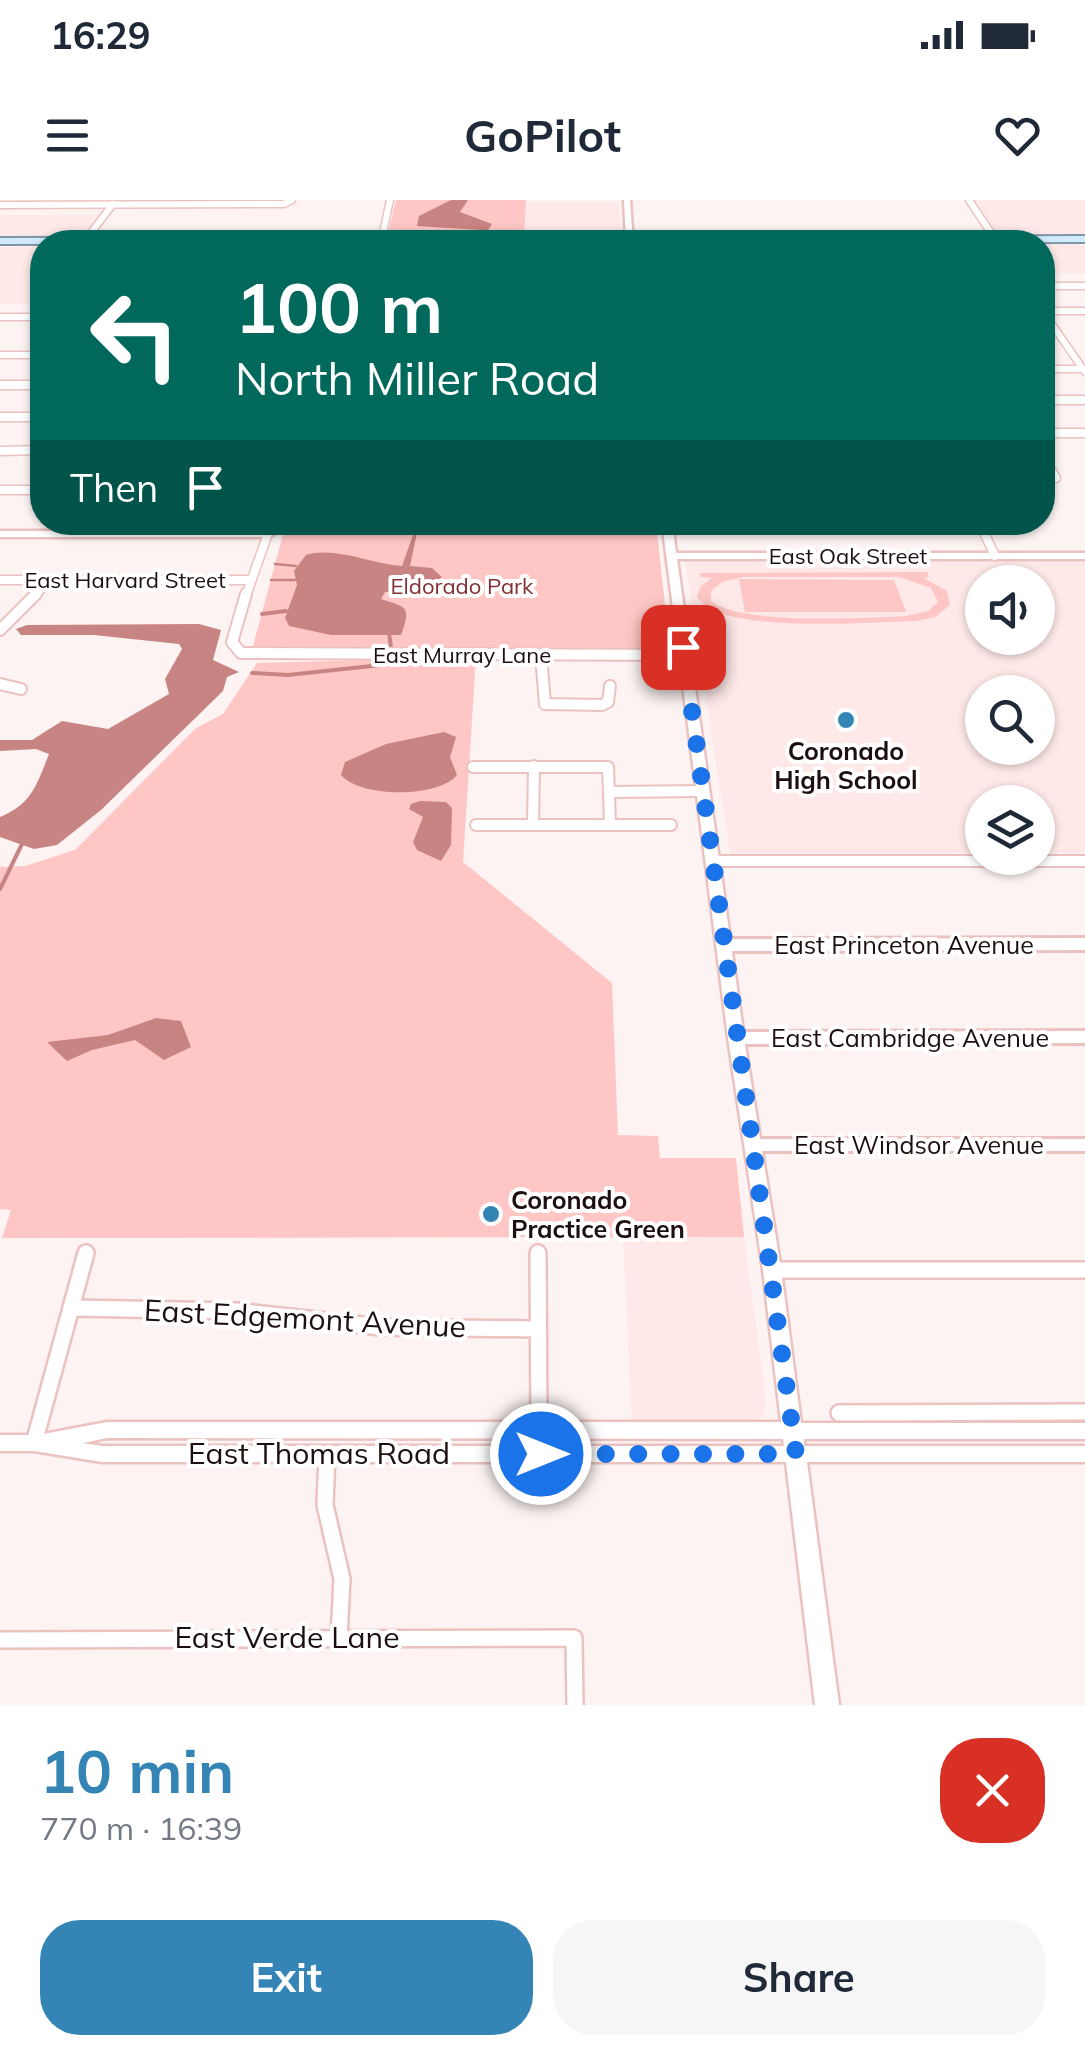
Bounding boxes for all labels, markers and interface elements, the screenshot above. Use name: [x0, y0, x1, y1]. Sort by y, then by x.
text: 16:29: [50, 11, 151, 59]
text: GoPilot: [464, 107, 621, 163]
icon: menu: [40, 108, 95, 163]
icon: heart: [990, 108, 1045, 163]
text: 100 m: [235, 263, 443, 351]
icon: left: [70, 270, 200, 400]
text: North Miller Road: [235, 350, 599, 406]
icon: arrive: [178, 460, 233, 515]
text: Then: [70, 464, 158, 512]
street label: East Oak Street: [769, 542, 927, 570]
map controls: [965, 565, 1055, 875]
button: sound: [965, 565, 1055, 655]
street label: East Harvard Street: [24, 566, 226, 594]
park label: Eldorado Park: [391, 572, 534, 600]
pin: [641, 605, 726, 690]
icon: arrive: [656, 620, 711, 675]
street label: East Murray Lane: [373, 641, 551, 669]
button: search: [965, 675, 1055, 765]
marker: Coronado High School: [835, 709, 857, 731]
place label: Coronado High School: [774, 735, 918, 795]
button: layers: [965, 785, 1055, 875]
street label: East Princeton Avenue: [774, 929, 1034, 960]
street label: East Cambridge Avenue: [771, 1022, 1049, 1053]
street label: East Windsor Avenue: [794, 1129, 1044, 1160]
place label: Coronado Practice Green: [511, 1184, 685, 1244]
marker: Coronado Practice Green: [480, 1203, 502, 1225]
street label: East Edgemont Avenue: [143, 1291, 467, 1345]
position arrow: [489, 1402, 593, 1506]
street label: East Thomas Road: [188, 1434, 450, 1472]
street label: East Verde Lane: [174, 1618, 400, 1656]
text: 10 min: [40, 1733, 234, 1808]
button: close: [940, 1738, 1045, 1843]
text: 770 m · 16:39: [40, 1808, 242, 1848]
button: Exit: [40, 1920, 533, 2035]
button: Share: [553, 1920, 1045, 2035]

